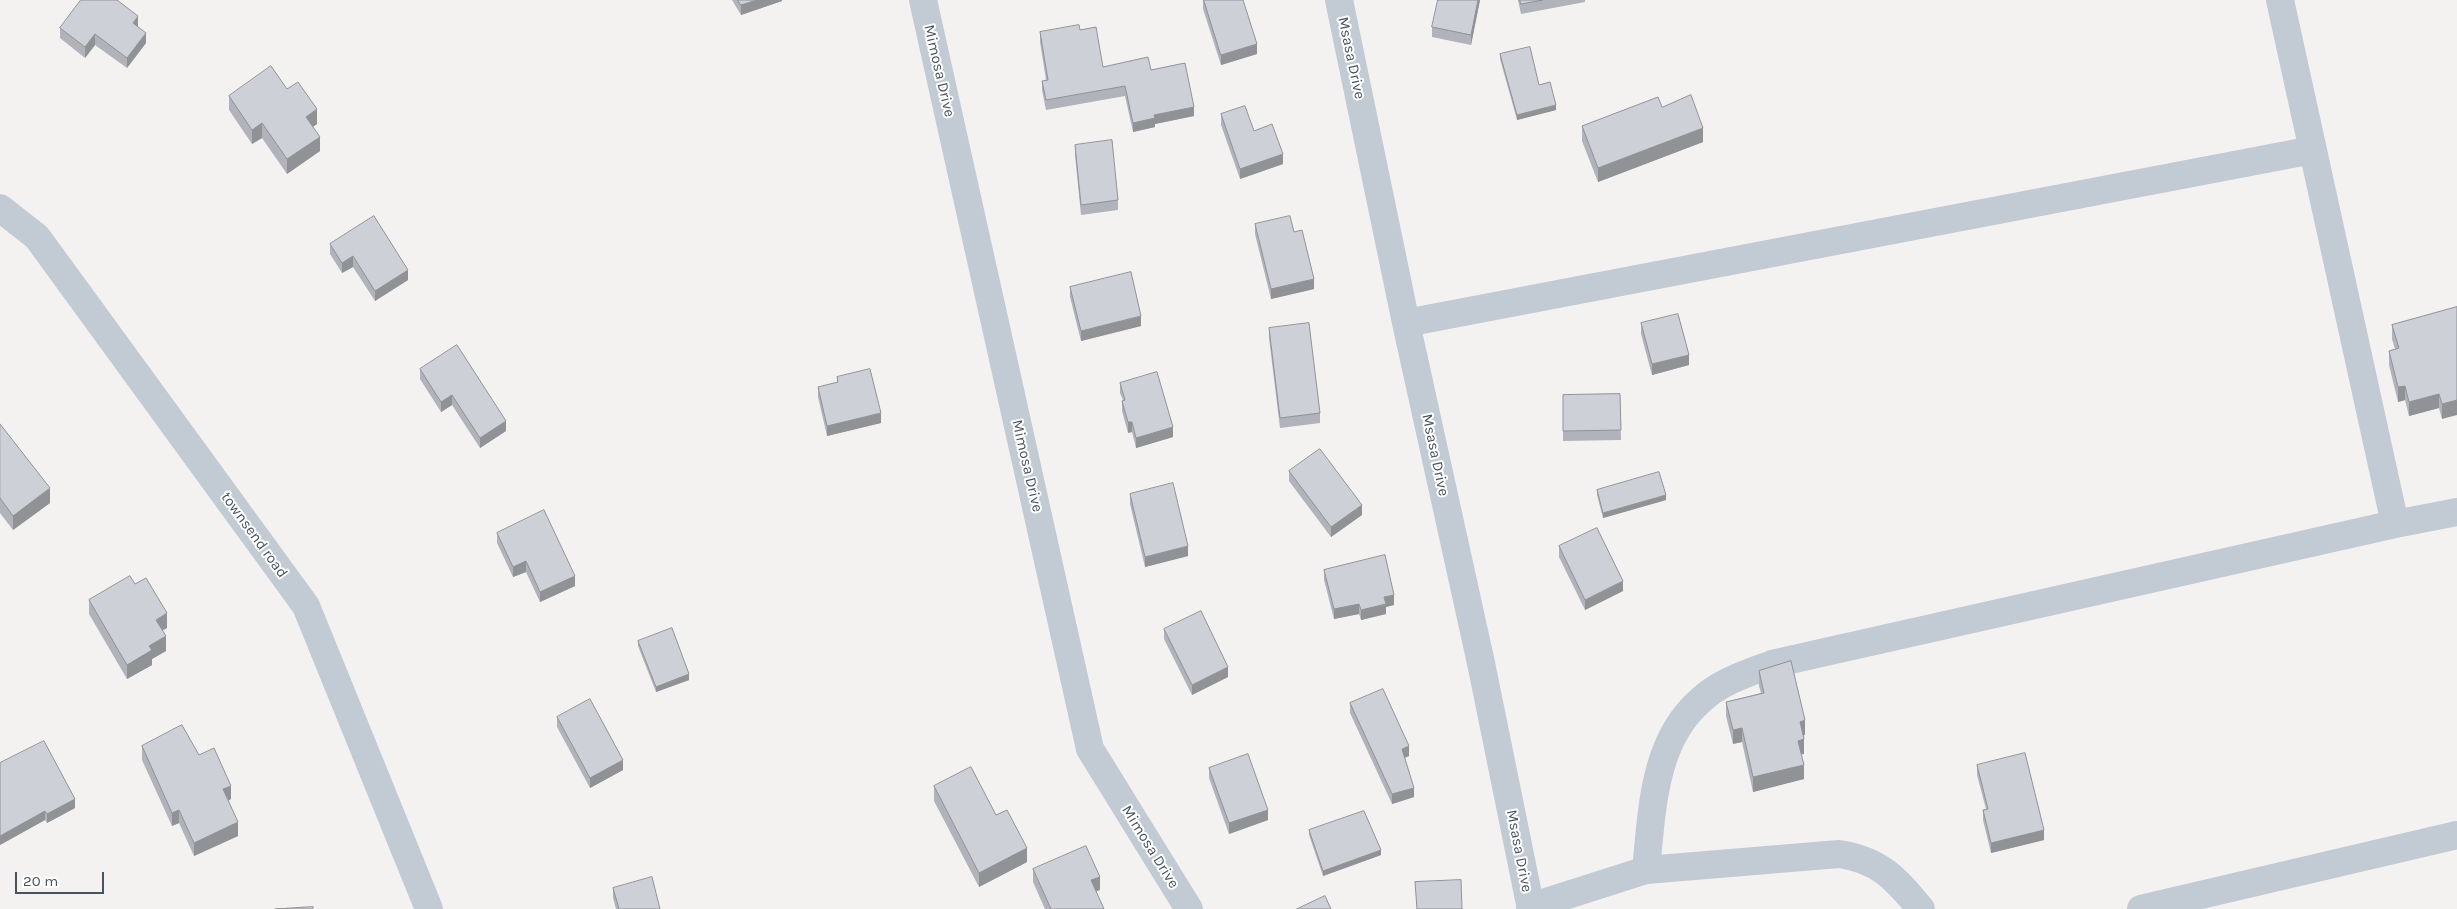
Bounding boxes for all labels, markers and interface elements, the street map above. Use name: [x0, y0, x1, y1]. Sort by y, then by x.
street label: Msasa Drive: [1334, 15, 1368, 101]
street label: Mimosa Drive: [920, 23, 958, 119]
street label: Msasa Drive: [1418, 412, 1452, 498]
street label: Mimosa Drive: [1008, 418, 1046, 514]
street label: townsend road: [217, 489, 291, 581]
street label: Mimosa Drive: [1117, 802, 1183, 892]
street label: Msasa Drive: [1502, 808, 1536, 894]
scale bar: [18, 862, 106, 894]
text: 20 m: [23, 872, 58, 890]

